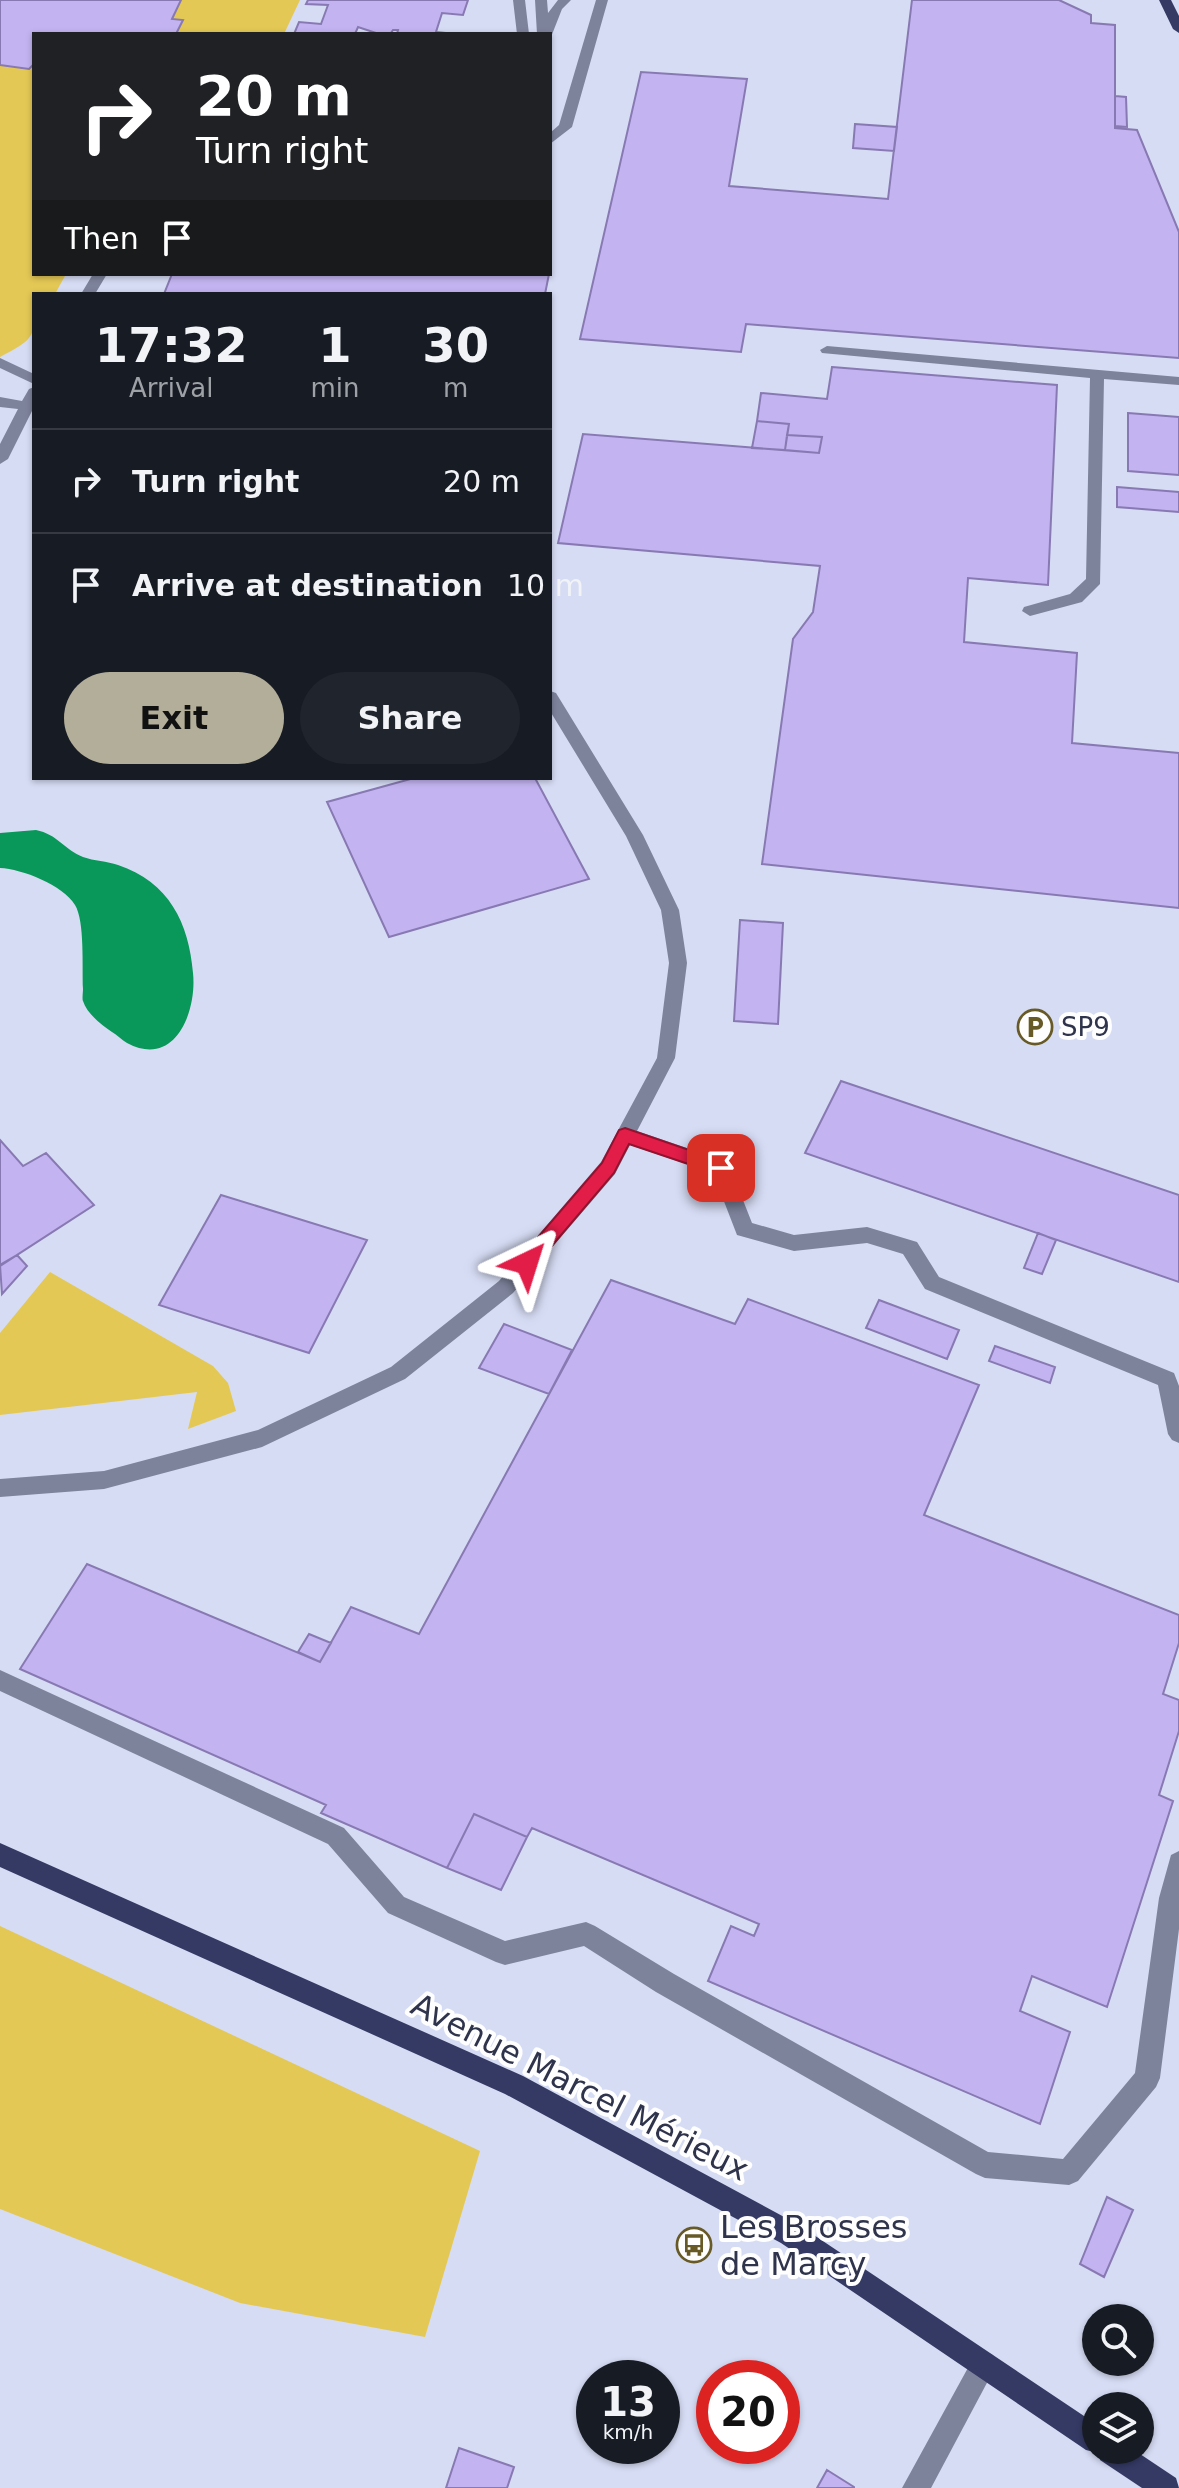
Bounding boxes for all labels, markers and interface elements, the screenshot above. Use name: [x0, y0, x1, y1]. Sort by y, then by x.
text: 20 m: [196, 63, 352, 128]
icon: right: [64, 64, 168, 168]
text: Turn right: [196, 130, 368, 171]
icon: arrive: [155, 216, 199, 260]
text: Then: [64, 221, 139, 256]
text: 17:32: [95, 317, 248, 373]
text: 1: [318, 317, 352, 373]
text: 30: [422, 317, 489, 373]
text: Arrival: [129, 373, 213, 403]
text: min: [310, 373, 360, 403]
text: m: [443, 373, 468, 403]
icon: right: [64, 459, 108, 503]
text: Turn right: [132, 464, 299, 499]
text: 20 m: [443, 464, 520, 499]
icon: arrive: [64, 563, 108, 607]
text: Arrive at destination: [132, 568, 483, 603]
text: 10 m: [507, 568, 584, 603]
button: Exit: [64, 672, 284, 764]
button: Share: [300, 672, 520, 764]
parking icon: SP9: [1016, 1008, 1054, 1046]
place label: SP9: [1061, 1012, 1110, 1042]
pin: [687, 1134, 755, 1202]
icon: arrive: [699, 1146, 743, 1190]
position arrow: [485, 1221, 569, 1305]
street label: Avenue Marcel Mérieux: [405, 1985, 755, 2189]
place label: Les Brosses de Marcy: [720, 2208, 907, 2283]
bus stop icon: Les Brosses de Marcy: [675, 2226, 713, 2264]
map controls: [1082, 2304, 1154, 2464]
button: search: [1082, 2304, 1154, 2376]
speed limit sign: 20: [696, 2360, 800, 2464]
text: 13: [600, 2379, 656, 2425]
button: layers: [1082, 2392, 1154, 2464]
text: km/h: [603, 2420, 653, 2444]

